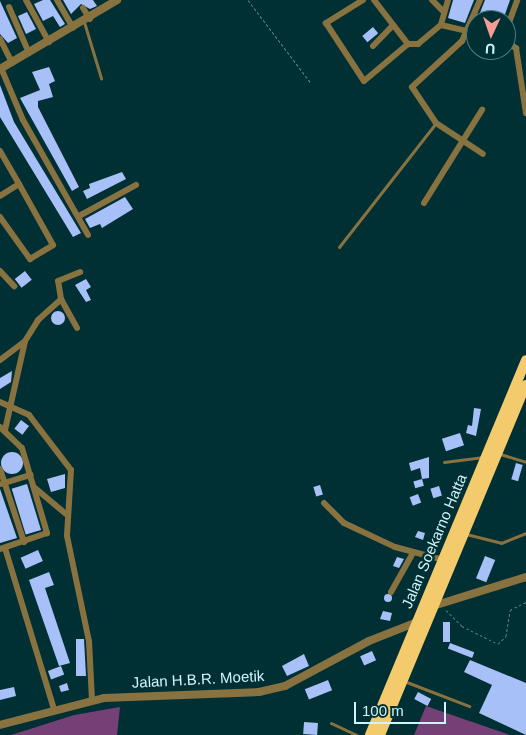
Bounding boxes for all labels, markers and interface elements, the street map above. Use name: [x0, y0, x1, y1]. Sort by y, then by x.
north arrow: [466, 10, 516, 60]
text: U: [485, 41, 496, 57]
street label: Jalan Soekarno Hatta: [398, 471, 470, 611]
street label: Jalan H.B.R. Moetik: [131, 667, 265, 691]
scale bar: [356, 692, 448, 724]
text: 100 m: [362, 702, 404, 719]

